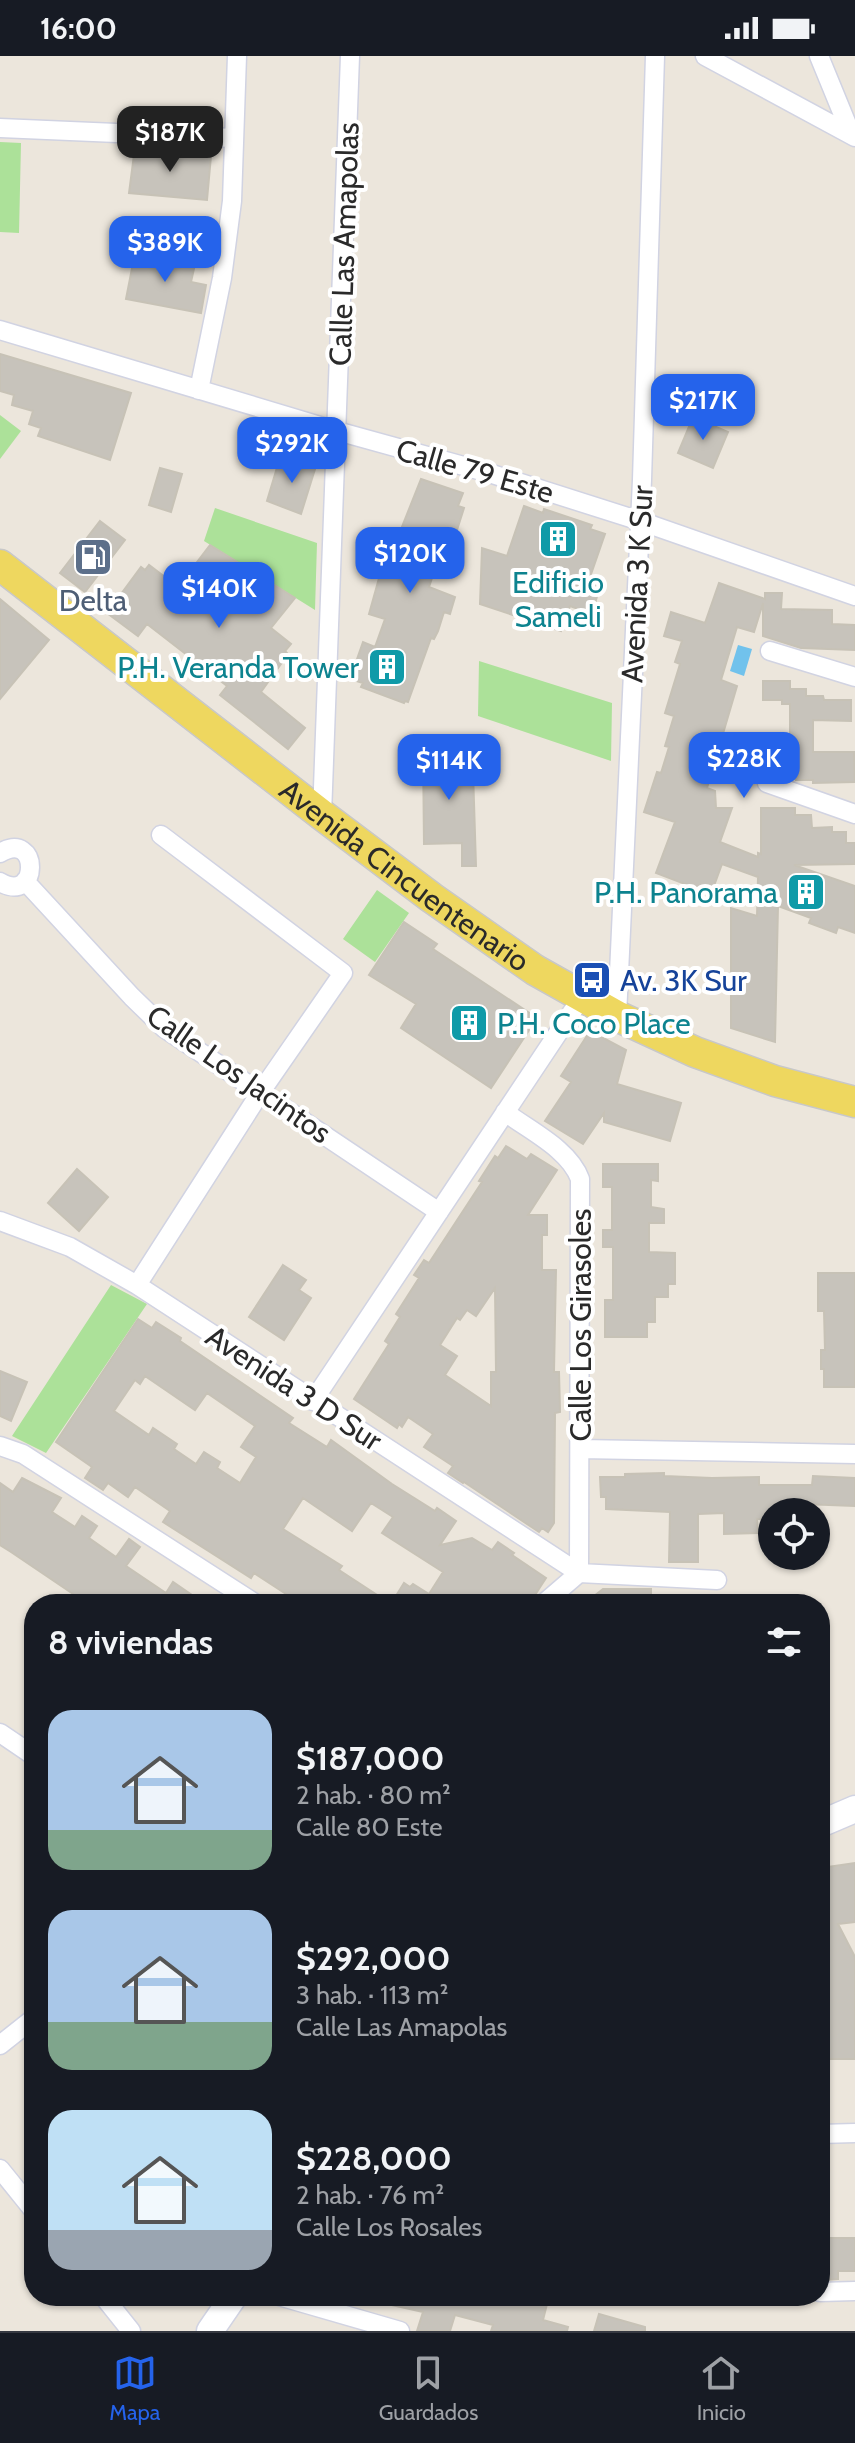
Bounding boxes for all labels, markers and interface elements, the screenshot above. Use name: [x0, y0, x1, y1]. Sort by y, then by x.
text: 16:00: [40, 10, 117, 47]
pin: $187K: [114, 106, 226, 174]
text: $187K: [135, 116, 205, 148]
street label: Calle Las Amapolas: [321, 121, 367, 367]
pin: $389K: [109, 216, 221, 284]
text: $389K: [127, 226, 203, 258]
pin: $217K: [647, 374, 759, 442]
text: $217K: [669, 384, 737, 416]
pin: $292K: [236, 417, 348, 485]
text: $292K: [255, 427, 329, 459]
street label: Calle 79 Este: [392, 431, 558, 511]
street label: Avenida 3 K Sur: [613, 484, 661, 684]
building icon: Edificio Sameli: [537, 518, 579, 560]
pin: $120K: [354, 527, 466, 595]
fuel station icon: Delta: [72, 536, 114, 578]
text: $120K: [373, 537, 447, 569]
pin: $140K: [163, 562, 275, 630]
place label: Edificio Sameli: [512, 564, 604, 635]
text: $140K: [181, 572, 257, 604]
place label: Delta: [59, 582, 128, 619]
building icon: P.H. Veranda Tower: [366, 646, 408, 688]
place label: P.H. Veranda Tower: [117, 649, 360, 686]
pin: $228K: [688, 732, 800, 800]
pin: $114K: [393, 734, 505, 802]
text: $228K: [707, 742, 781, 774]
text: $114K: [416, 744, 482, 776]
street label: Avenida Cincuentenario: [273, 771, 537, 979]
building icon: P.H. Panorama: [785, 871, 827, 913]
place label: P.H. Panorama: [594, 874, 779, 911]
bus stop icon: Av. 3K Sur: [571, 959, 613, 1001]
place label: Av. 3K Sur: [620, 962, 747, 999]
street label: Calle Los Jacintos: [140, 997, 338, 1151]
building icon: P.H. Coco Place: [448, 1002, 490, 1044]
place label: P.H. Coco Place: [497, 1005, 691, 1042]
street label: Calle Los Girasoles: [562, 1208, 599, 1442]
street label: Avenida 3 D Sur: [199, 1317, 389, 1459]
map controls: [758, 1498, 830, 1570]
button: locate: [758, 1498, 830, 1570]
icon: filters: [762, 1620, 806, 1664]
text: 8 viviendas: [48, 1621, 213, 1663]
text: $187,000: [296, 1737, 445, 1779]
icon: home: [112, 1742, 208, 1838]
text: 2 hab. · 80 m²: [296, 1779, 451, 1811]
text: Calle 80 Este: [296, 1811, 443, 1843]
text: $292,000: [296, 1937, 450, 1979]
icon: home: [112, 1942, 208, 2038]
text: 3 hab. · 113 m²: [296, 1979, 448, 2011]
text: Calle Las Amapolas: [296, 2011, 507, 2043]
text: $228,000: [296, 2137, 452, 2179]
icon: home: [112, 2142, 208, 2238]
text: 2 hab. · 76 m²: [296, 2179, 444, 2211]
text: Calle Los Rosales: [296, 2211, 482, 2243]
tab: Mapa: [109, 2351, 160, 2426]
tab: Guardados: [379, 2351, 478, 2426]
tab: Inicio: [697, 2351, 746, 2426]

